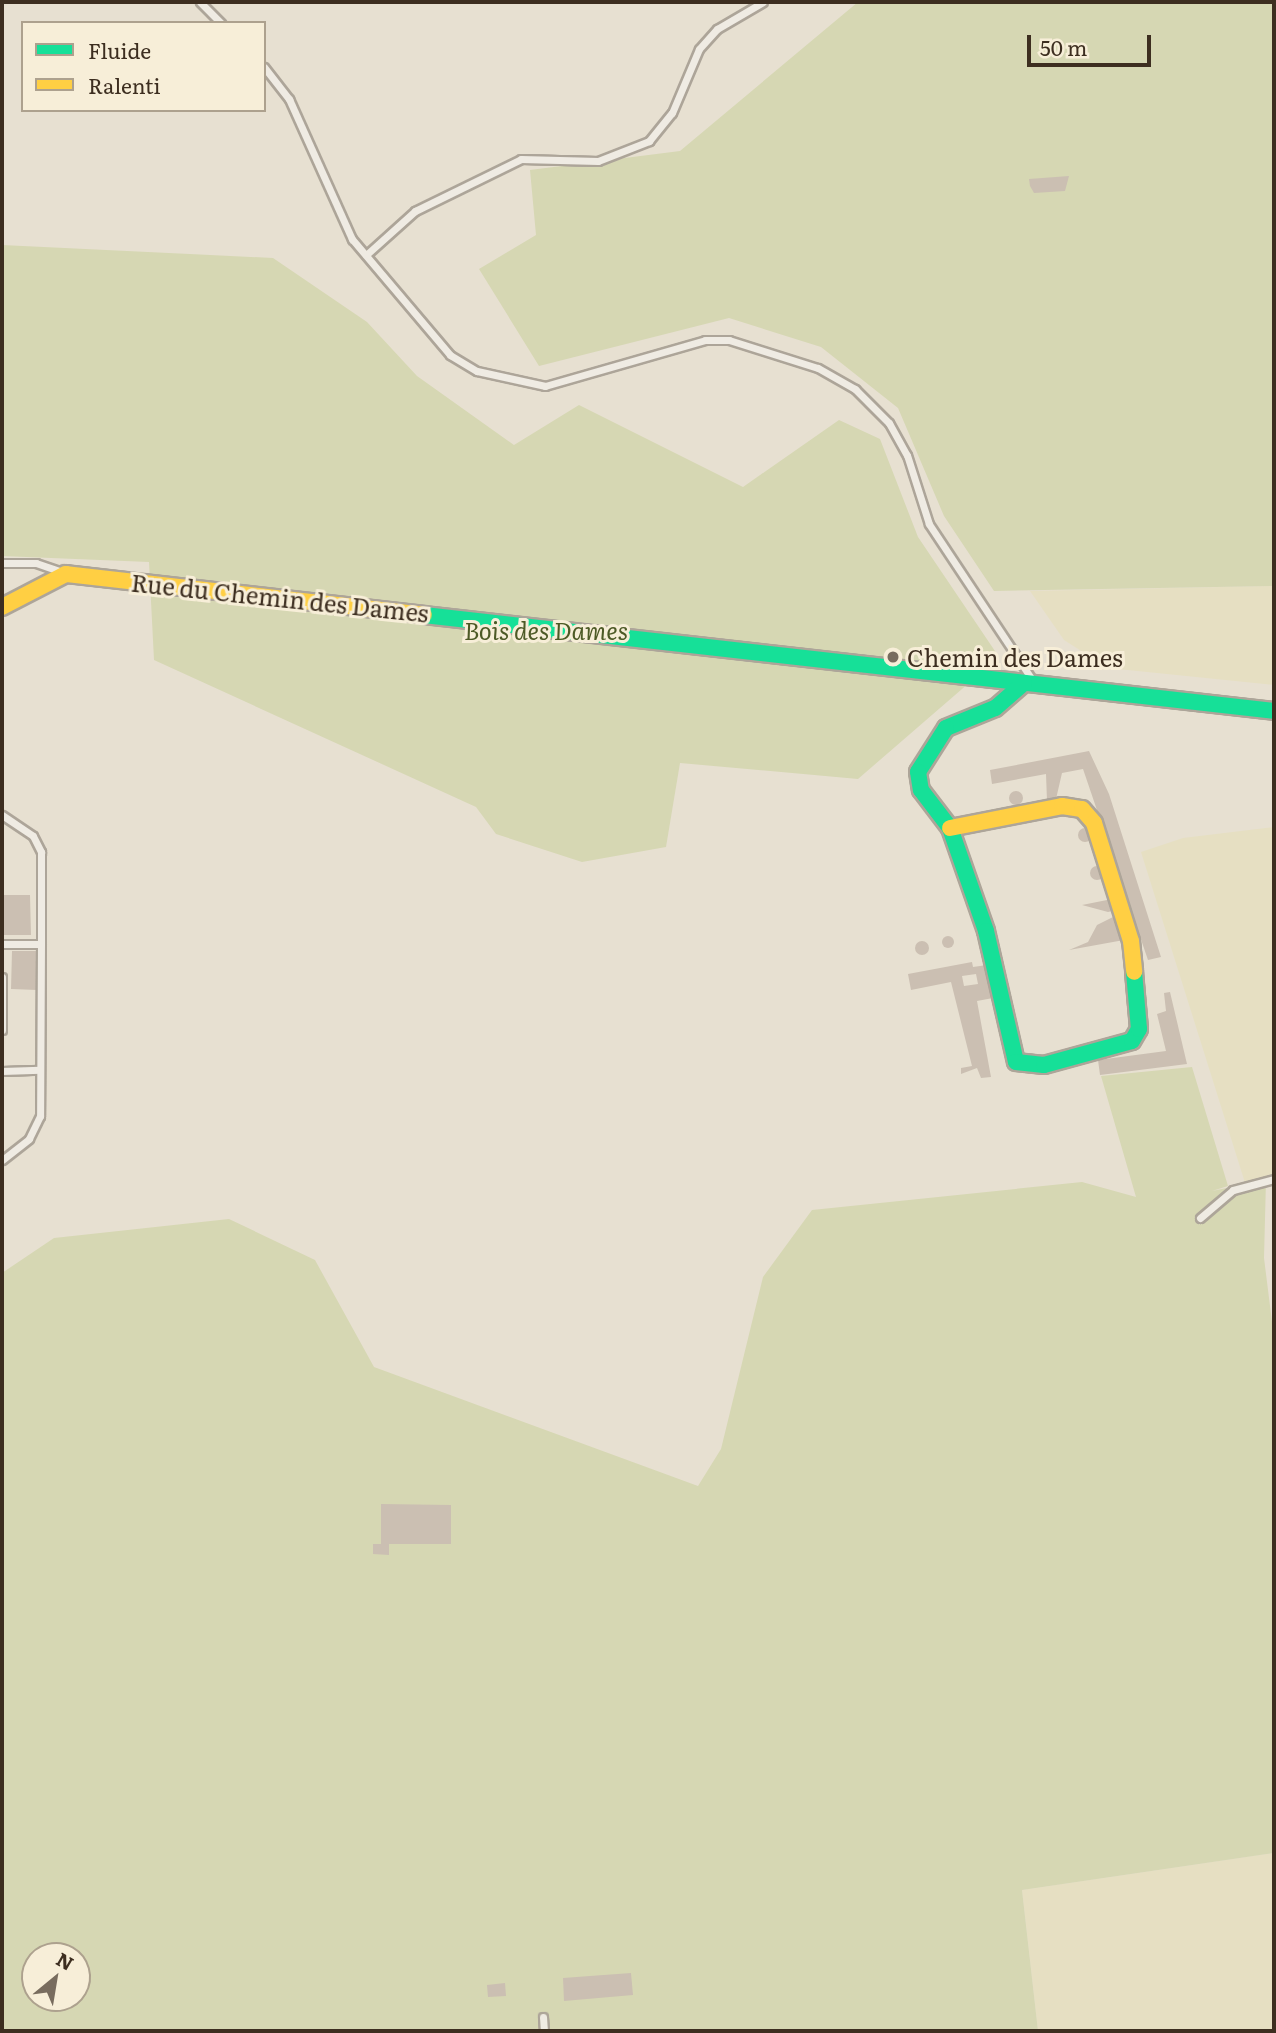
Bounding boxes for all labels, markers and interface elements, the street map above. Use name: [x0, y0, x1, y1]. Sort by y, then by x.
legend: [21, 21, 266, 112]
scale bar: [1031, 21, 1155, 65]
text: 50 m: [1040, 31, 1087, 62]
text: Fluide: [88, 34, 151, 65]
text: Ralenti: [88, 69, 161, 100]
street label: Rue du Chemin des Dames: [130, 567, 430, 627]
park label: Bois des Dames: [464, 616, 628, 644]
place label: Chemin des Dames: [907, 643, 1123, 671]
marker: Chemin des Dames: [885, 649, 901, 665]
north arrow: [21, 1942, 91, 2012]
text: N: [52, 1944, 79, 1977]

